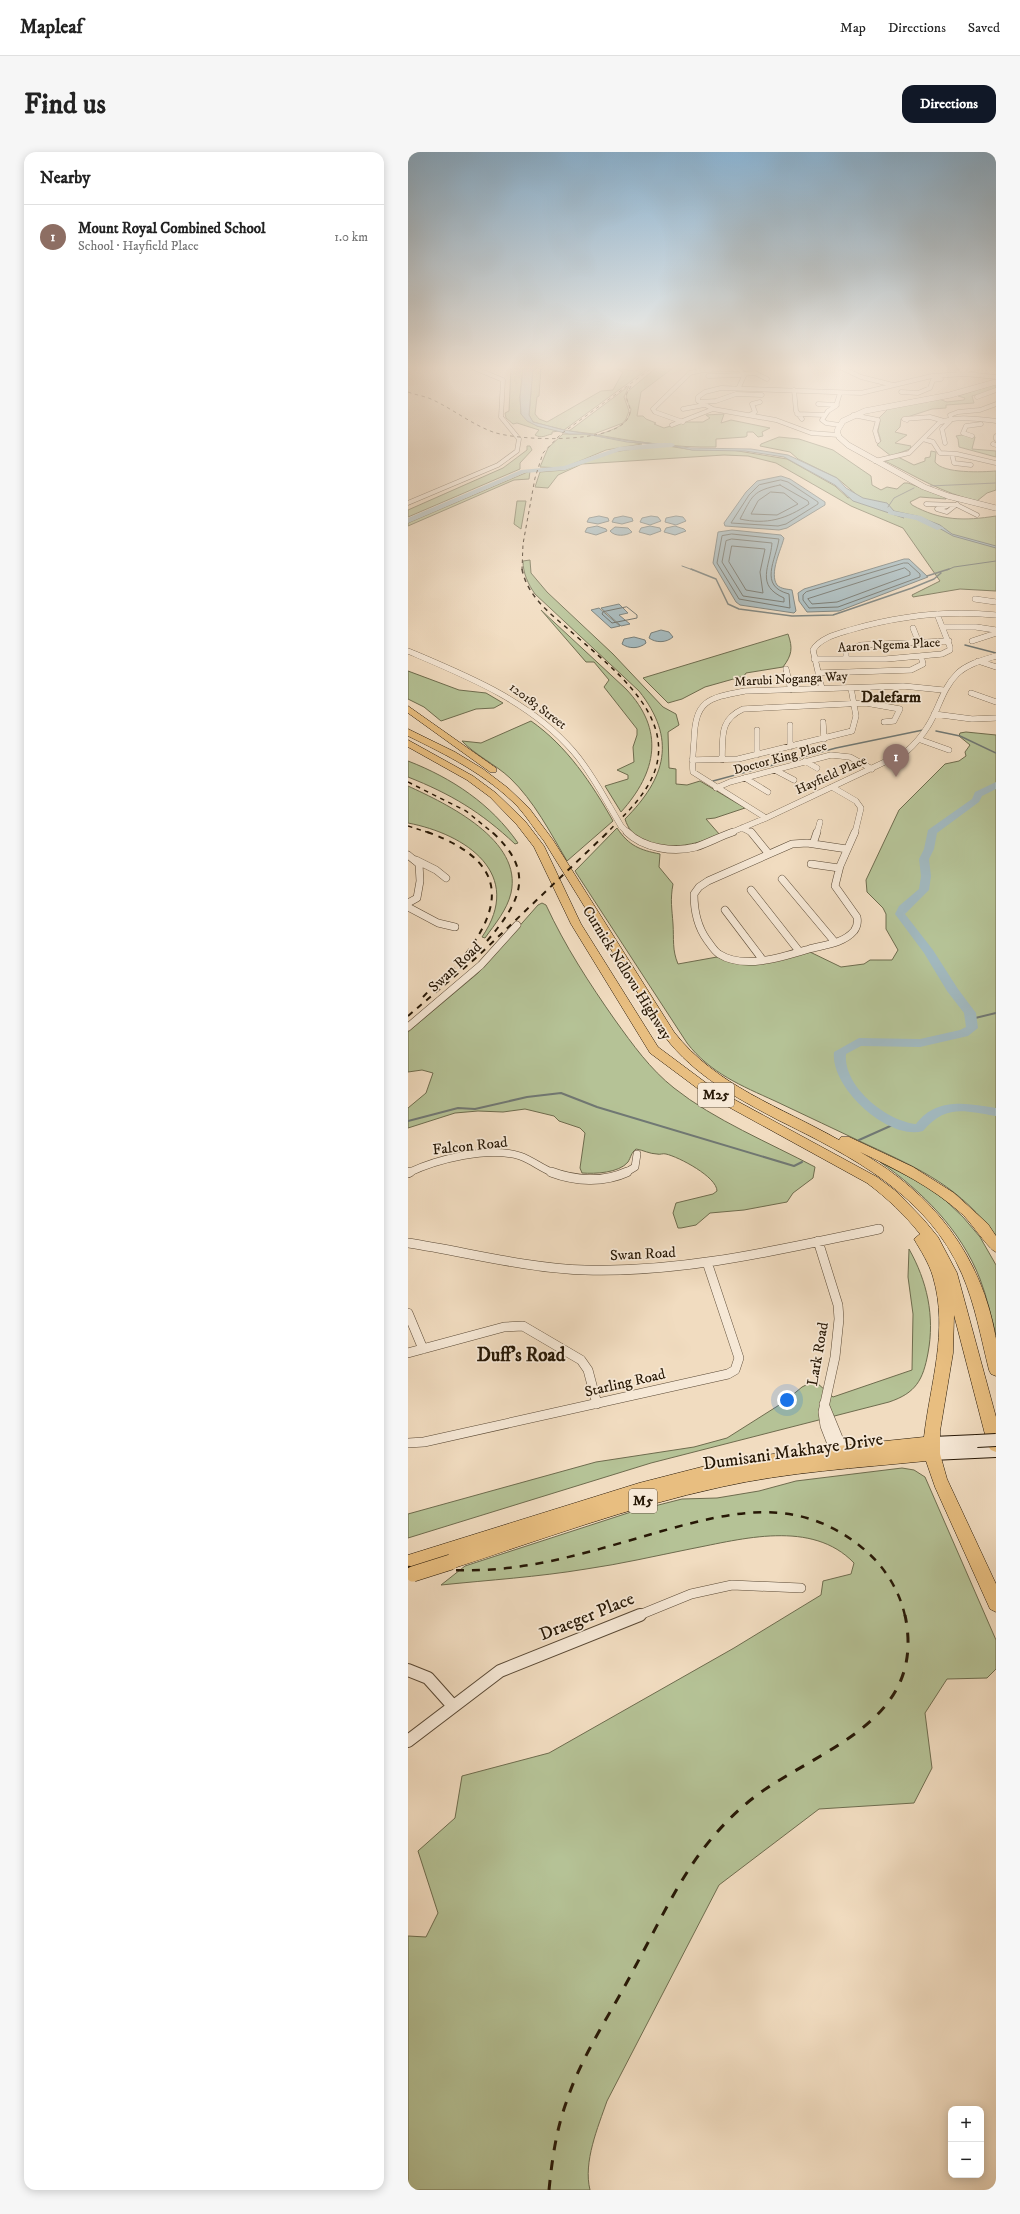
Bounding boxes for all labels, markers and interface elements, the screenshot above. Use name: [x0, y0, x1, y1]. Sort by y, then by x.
text: Mapleaf: [20, 16, 83, 39]
text: Map: [840, 19, 866, 37]
text: Directions: [888, 19, 946, 37]
text: Saved: [968, 19, 1000, 37]
button: Directions: [902, 85, 996, 123]
text: Find us: [24, 87, 106, 122]
text: Nearby: [40, 167, 90, 189]
text: Mount Royal Combined School: [78, 219, 265, 238]
text: 1: [51, 229, 55, 245]
text: 1.0 km: [334, 229, 368, 245]
text: School · Hayfield Place: [78, 238, 199, 254]
street label: Aaron Ngema Place: [837, 634, 941, 656]
street label: Marubi Noganga Way: [734, 668, 849, 690]
street label: 120183 Street: [506, 679, 570, 733]
district label: Dalefarm: [861, 687, 921, 707]
street label: Doctor King Place: [732, 738, 828, 778]
pin: 1: [883, 744, 909, 777]
street label: Hayfield Place: [793, 752, 869, 798]
street label: Curnick Ndlovu Highway: [578, 902, 676, 1044]
street label: Swan Road: [424, 937, 486, 996]
road number: M25: [698, 1083, 734, 1107]
street label: Falcon Road: [431, 1133, 509, 1159]
street label: Swan Road: [610, 1243, 677, 1265]
street label: Lark Road: [803, 1320, 833, 1387]
district label: Duff's Road: [477, 1344, 566, 1367]
street label: Starling Road: [583, 1364, 668, 1402]
your location: [777, 1390, 797, 1410]
street label: Dumisani Makhaye Drive: [701, 1428, 885, 1476]
road number: M5: [629, 1489, 657, 1513]
street label: Draeger Place: [536, 1588, 638, 1646]
map controls: [948, 2106, 984, 2178]
button: +: [948, 2106, 984, 2142]
button: −: [948, 2142, 984, 2178]

